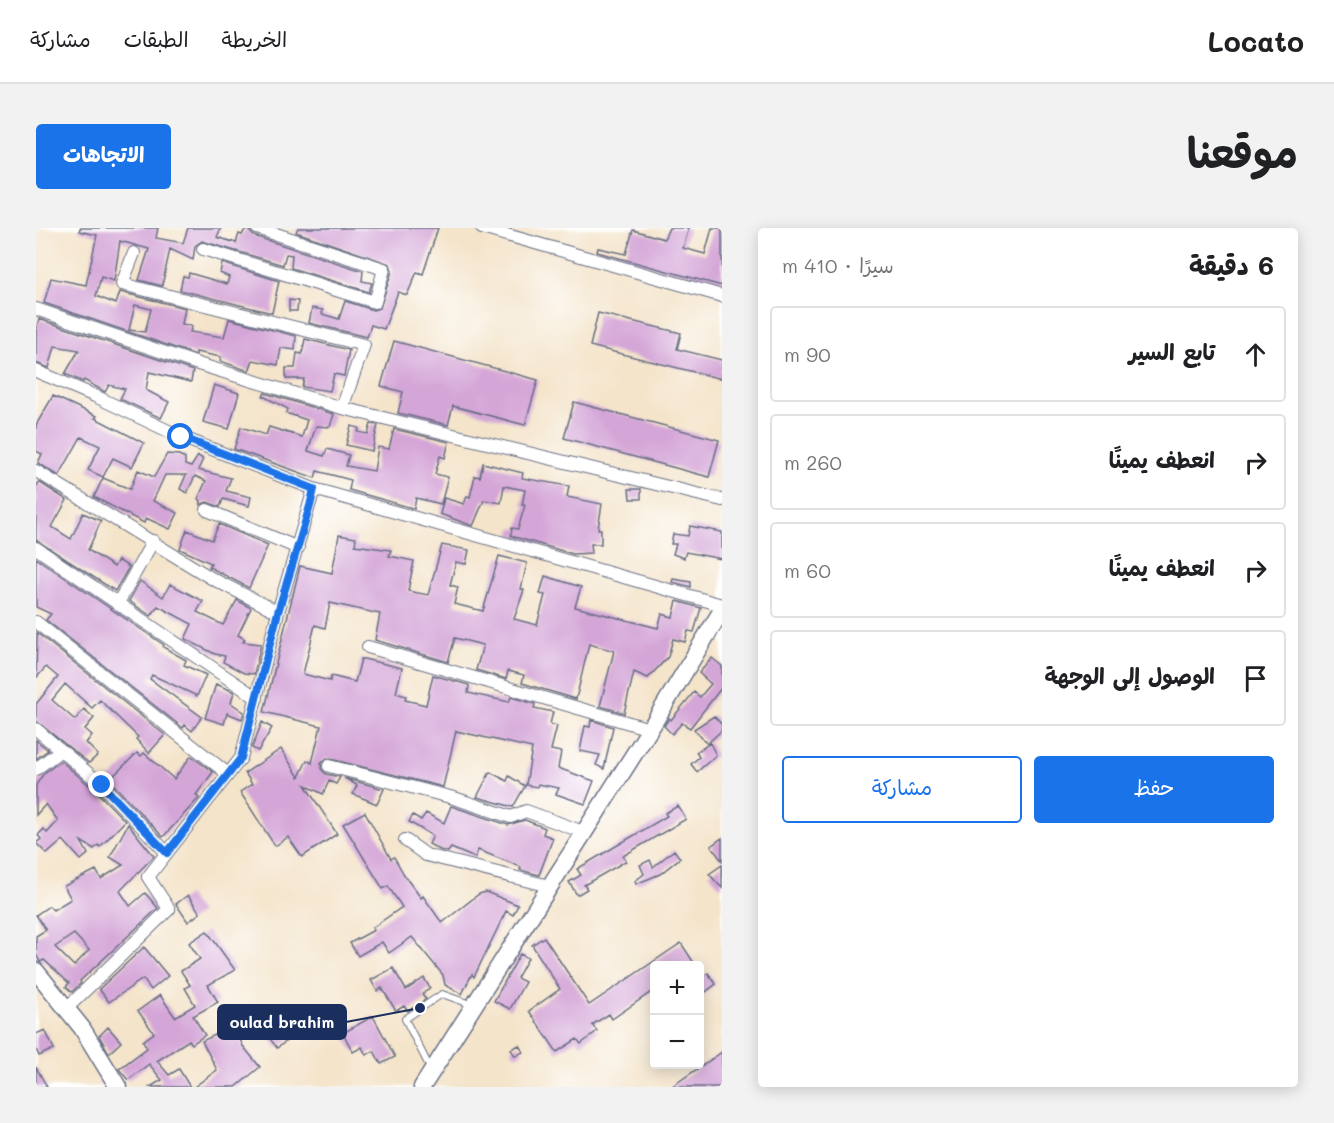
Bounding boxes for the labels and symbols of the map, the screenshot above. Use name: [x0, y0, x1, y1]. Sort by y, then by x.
route start: [167, 423, 193, 449]
route end: [88, 771, 114, 797]
callout: oulad brahim: [218, 1005, 346, 1039]
text: oulad brahim: [230, 1011, 334, 1032]

